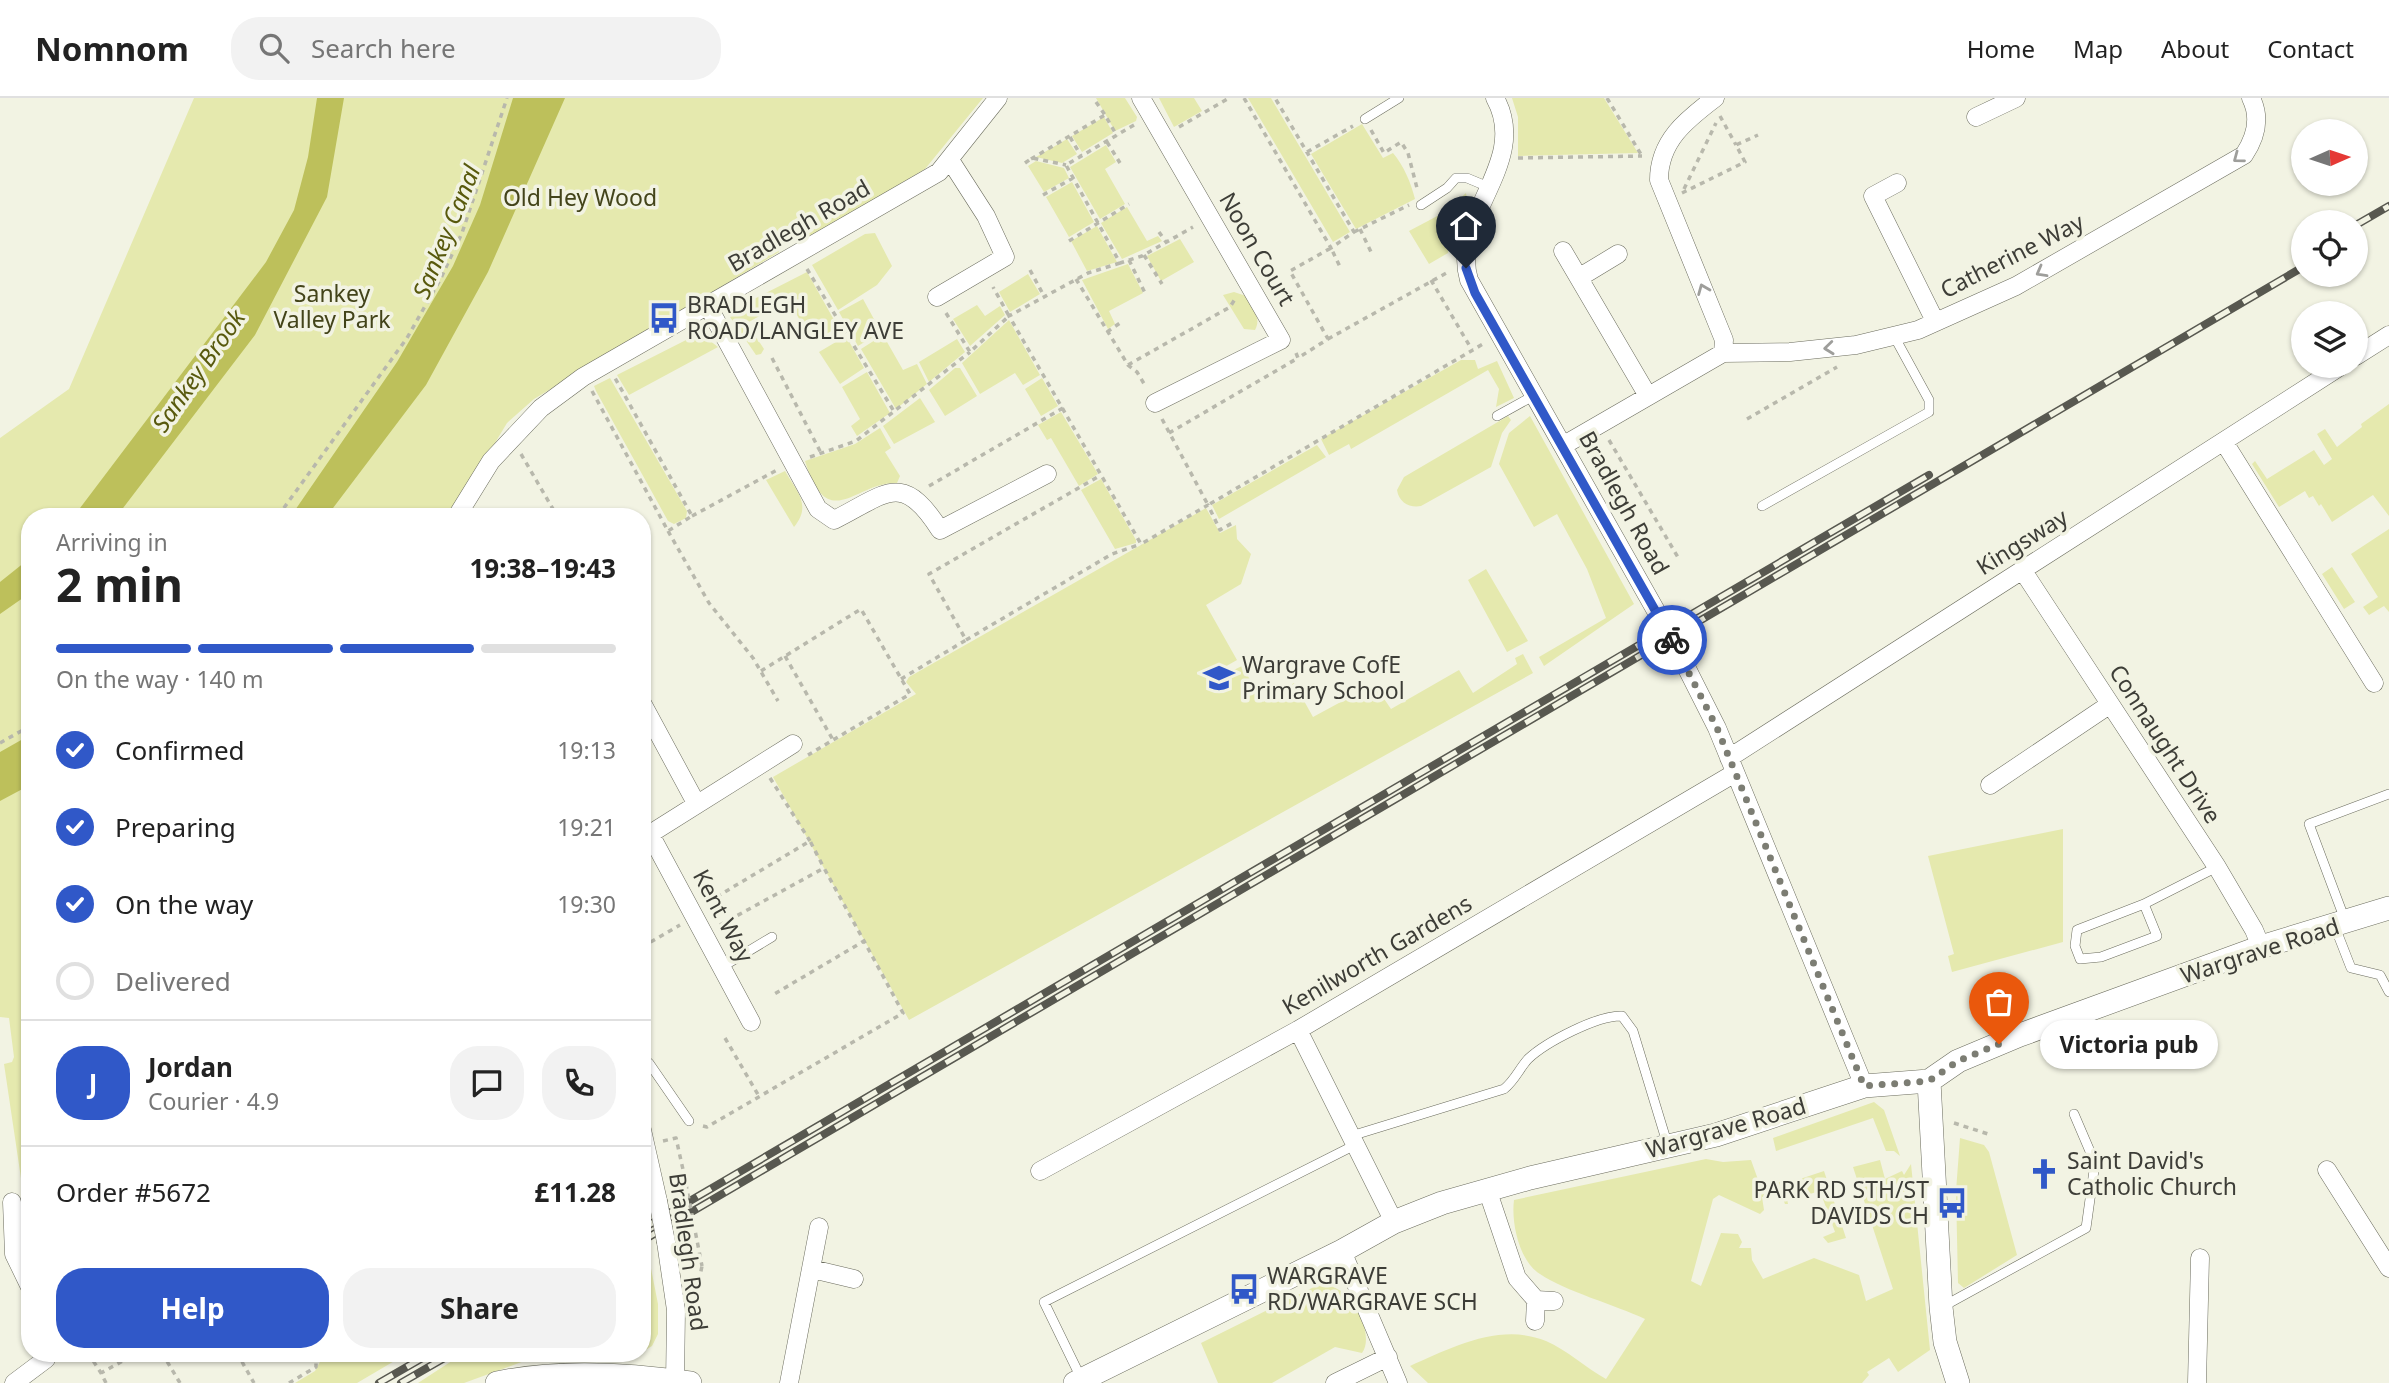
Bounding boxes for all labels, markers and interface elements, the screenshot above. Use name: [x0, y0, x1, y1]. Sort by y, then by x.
search box: [231, 17, 721, 80]
text: Nomnom: [35, 26, 189, 71]
icon: search: [255, 29, 293, 67]
text: Search here: [311, 30, 456, 66]
text: Home: [1967, 32, 2035, 65]
text: Map: [2073, 32, 2123, 65]
text: About: [2161, 32, 2229, 65]
text: Contact: [2267, 32, 2354, 65]
north arrow: [2291, 119, 2368, 196]
map controls: [2291, 119, 2368, 378]
one-way arrow: [2233, 150, 2245, 162]
water label: Sankey Canal: [404, 159, 488, 303]
street label: Bradlegh Road: [721, 171, 876, 279]
park label: Old Hey Wood: [503, 181, 657, 213]
street label: Noon Court: [1213, 186, 1303, 311]
pin: [1436, 196, 1496, 268]
street label: Catherine Way: [1934, 205, 2089, 305]
icon: home: [1447, 207, 1485, 245]
button: locate: [2291, 210, 2368, 287]
one-way arrow: [2036, 264, 2048, 277]
park label: Sankey Valley Park: [274, 277, 391, 335]
one-way arrow: [1697, 283, 1711, 295]
place label: BRADLEGH ROAD/LANGLEY AVE: [687, 288, 904, 346]
water label: Sankey Brook: [143, 301, 253, 438]
bus stop icon: BRADLEGH ROAD/LANGLEY AVE: [647, 301, 681, 335]
button: layers: [2291, 301, 2368, 378]
one-way arrow: [1823, 340, 1834, 355]
street label: Bradlegh Road: [1572, 425, 1678, 580]
street label: Kingsway: [1970, 500, 2074, 582]
text: Arriving in: [56, 526, 168, 558]
text: 19:38–19:43: [469, 550, 616, 586]
text: 2 min: [56, 553, 183, 615]
courier: [1637, 605, 1707, 675]
icon: bike: [1653, 621, 1691, 659]
place label: Wargrave CofE Primary School: [1242, 648, 1405, 706]
street label: Connaught Drive: [2102, 658, 2229, 829]
school or university icon: Wargrave CofE Primary School: [1202, 661, 1236, 695]
text: On the way · 140 m: [56, 663, 263, 695]
icon: check: [56, 731, 94, 769]
text: Confirmed: [115, 732, 245, 768]
text: 19:13: [557, 734, 616, 766]
icon: check: [56, 808, 94, 846]
text: Preparing: [115, 809, 236, 845]
text: 19:21: [557, 811, 616, 843]
street label: Kent Way: [686, 863, 762, 968]
icon: check: [56, 885, 94, 923]
text: On the way: [115, 886, 253, 922]
street label: Kenilworth Gardens: [1276, 887, 1477, 1022]
text: 19:30: [557, 888, 616, 920]
street label: Wargrave Road: [2176, 909, 2343, 991]
text: Delivered: [115, 963, 231, 999]
pin: [1969, 972, 2029, 1044]
icon: bag: [1980, 983, 2018, 1021]
callout: Victoria pub: [2041, 1020, 2220, 1068]
text: Victoria pub: [2060, 1028, 2199, 1060]
button: chat: [450, 1046, 524, 1120]
button: phone: [542, 1046, 616, 1120]
text: Jordan: [148, 1049, 233, 1085]
text: J: [89, 1065, 97, 1101]
text: Courier · 4.9: [148, 1085, 279, 1117]
street label: Wargrave Road: [1642, 1089, 1809, 1165]
place label: Saint David's Catholic Church: [2067, 1144, 2237, 1202]
church icon: Saint David's Catholic Church: [2027, 1157, 2061, 1191]
street label: Bradlegh Road: [662, 1171, 716, 1333]
place label: PARK RD STH/ST DAVIDS CH: [1754, 1173, 1929, 1231]
text: Order #5672: [56, 1174, 211, 1210]
text: £11.28: [534, 1174, 616, 1210]
bus stop icon: PARK RD STH/ST DAVIDS CH: [1935, 1186, 1969, 1220]
place label: WARGRAVE RD/WARGRAVE SCH: [1267, 1259, 1478, 1317]
button: Help: [56, 1268, 329, 1348]
button: Share: [343, 1268, 616, 1348]
bus stop icon: WARGRAVE RD/WARGRAVE SCH: [1227, 1272, 1261, 1306]

